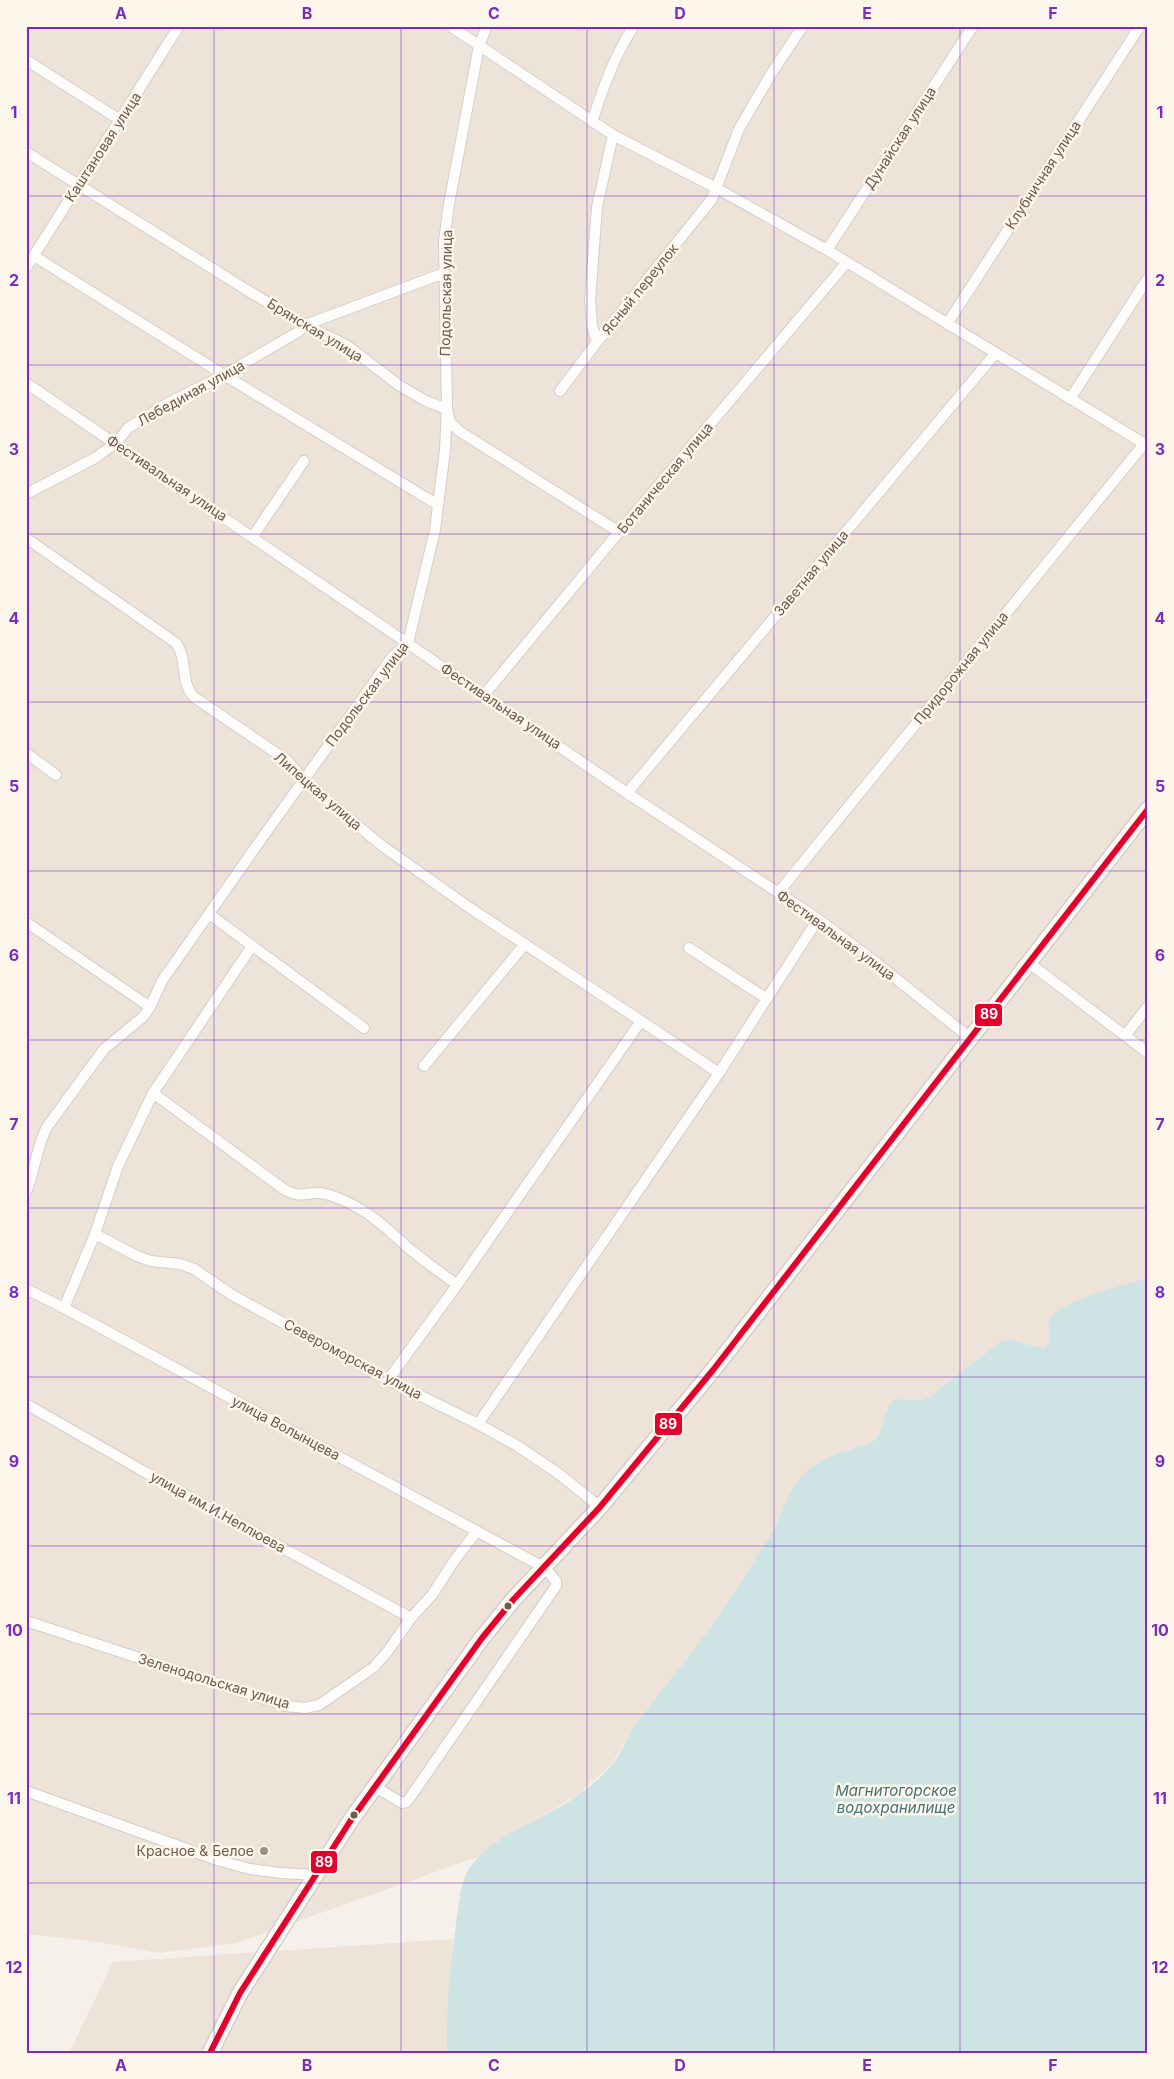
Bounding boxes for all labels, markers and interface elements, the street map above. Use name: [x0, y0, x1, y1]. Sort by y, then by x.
text: A: [115, 3, 127, 23]
text: B: [302, 3, 312, 23]
text: C: [488, 3, 500, 23]
text: D: [674, 3, 686, 23]
text: E: [862, 3, 872, 23]
text: F: [1048, 3, 1058, 23]
street label: Дунайская улица: [860, 83, 939, 192]
street label: Каштановая улица: [61, 89, 144, 205]
text: 1: [11, 102, 17, 122]
text: 1: [1157, 102, 1163, 122]
street label: Клубничная улица: [1001, 117, 1084, 232]
street label: Подольская улица: [436, 229, 455, 357]
street label: Ясный переулок: [598, 240, 682, 338]
text: 2: [9, 270, 19, 290]
text: 2: [1155, 270, 1165, 290]
street label: Брянская улица: [264, 294, 366, 365]
street label: Лебединая улица: [134, 356, 247, 429]
street label: Ботаническая улица: [613, 419, 716, 537]
street label: Фестивальная улица: [104, 431, 231, 524]
text: 3: [9, 439, 19, 459]
text: 3: [1155, 439, 1165, 459]
street label: Заветная улица: [770, 526, 852, 619]
text: 4: [9, 608, 20, 628]
street label: Придорожная улица: [910, 608, 1011, 727]
text: 4: [1155, 608, 1166, 628]
street label: Подольская улица: [322, 638, 412, 749]
street label: Фестивальная улица: [438, 659, 565, 752]
street label: Липецкая улица: [271, 748, 366, 833]
text: 5: [9, 776, 19, 796]
text: 5: [1155, 776, 1165, 796]
street label: Фестивальная улица: [774, 886, 899, 983]
text: 6: [9, 945, 19, 965]
text: 6: [1155, 945, 1165, 965]
line badge: 89: [974, 1003, 1003, 1027]
text: 89: [980, 1005, 998, 1022]
text: 7: [9, 1114, 19, 1134]
text: 7: [1155, 1114, 1165, 1134]
text: 8: [9, 1282, 19, 1302]
text: 8: [1155, 1282, 1165, 1302]
street label: Североморская улица: [281, 1315, 425, 1402]
street label: улица Волынцева: [229, 1392, 343, 1463]
line badge: 89: [654, 1412, 683, 1436]
text: 89: [659, 1415, 677, 1432]
text: 9: [9, 1451, 19, 1471]
text: 9: [1155, 1451, 1165, 1471]
street label: улица им.И.Неплюева: [148, 1467, 289, 1556]
unlabelled marker: [503, 1601, 513, 1611]
text: 10: [5, 1620, 23, 1640]
text: 10: [1151, 1620, 1169, 1640]
street label: Зеленодольская улица: [136, 1649, 292, 1712]
water label: Магнитогорское водохранилище: [835, 1781, 957, 1817]
text: 11: [7, 1788, 21, 1808]
text: 11: [1153, 1788, 1167, 1808]
unlabelled marker: [349, 1810, 359, 1820]
place label: Красное & Белое: [136, 1842, 254, 1859]
marker: Красное & Белое: [258, 1845, 270, 1857]
line badge: 89: [310, 1850, 338, 1874]
text: 89: [315, 1853, 333, 1870]
text: 12: [6, 1957, 22, 1977]
text: 12: [1152, 1957, 1168, 1977]
text: A: [115, 2055, 127, 2075]
text: B: [302, 2055, 312, 2075]
text: C: [488, 2055, 500, 2075]
text: D: [674, 2055, 686, 2075]
text: E: [862, 2055, 872, 2075]
text: F: [1048, 2055, 1058, 2075]

